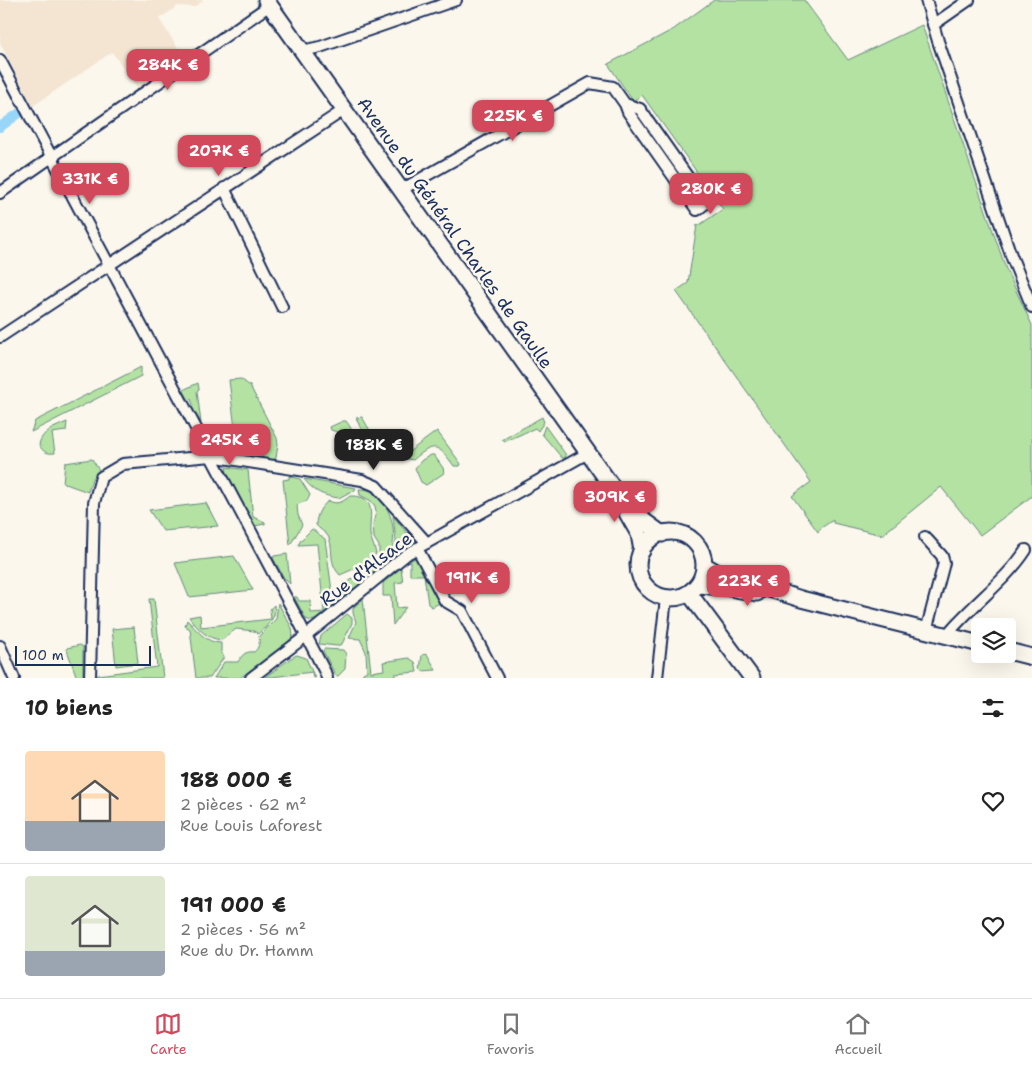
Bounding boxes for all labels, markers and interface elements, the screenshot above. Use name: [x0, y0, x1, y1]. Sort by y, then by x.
pin: 284K €: [127, 48, 209, 91]
text: 284K €: [138, 54, 198, 75]
street label: Avenue du Général Charles de Gaulle: [352, 93, 558, 373]
pin: 225K €: [472, 100, 554, 142]
text: 225K €: [483, 105, 543, 126]
pin: 207K €: [178, 134, 260, 177]
text: 207K €: [189, 140, 249, 161]
pin: 331K €: [49, 162, 131, 205]
text: 331K €: [62, 168, 118, 189]
pin: 280K €: [670, 172, 752, 215]
text: 280K €: [680, 178, 742, 199]
pin: 245K €: [189, 424, 271, 466]
pin: 188K €: [333, 428, 415, 471]
text: 245K €: [201, 429, 259, 450]
text: 188K €: [345, 434, 403, 455]
pin: 309K €: [574, 480, 656, 523]
text: 309K €: [584, 486, 646, 507]
street label: Rue d'Alsace: [315, 526, 417, 612]
pin: 191K €: [431, 562, 513, 604]
pin: 223K €: [707, 564, 789, 607]
text: 191K €: [446, 567, 498, 588]
text: 223K €: [718, 570, 778, 591]
map controls: [971, 618, 1016, 663]
button: layers: [971, 618, 1016, 663]
scale bar: [15, 643, 151, 666]
text: 100 m: [22, 646, 64, 664]
text: 10 biens: [25, 694, 113, 722]
icon: filters: [979, 694, 1007, 722]
text: 188 000 €: [180, 766, 292, 794]
icon: home: [65, 771, 125, 831]
icon: heart: [979, 787, 1007, 815]
text: 2 pièces · 62 m²: [180, 794, 307, 815]
text: Rue Louis Laforest: [180, 815, 322, 836]
text: 191 000 €: [180, 891, 286, 919]
icon: home: [65, 896, 125, 956]
icon: heart: [979, 912, 1007, 940]
text: 2 pièces · 56 m²: [180, 919, 306, 940]
text: Rue du Dr. Hamm: [180, 940, 313, 961]
tab: Carte: [150, 1010, 187, 1058]
tab: Favoris: [487, 1010, 535, 1058]
tab: Accueil: [835, 1010, 882, 1058]

